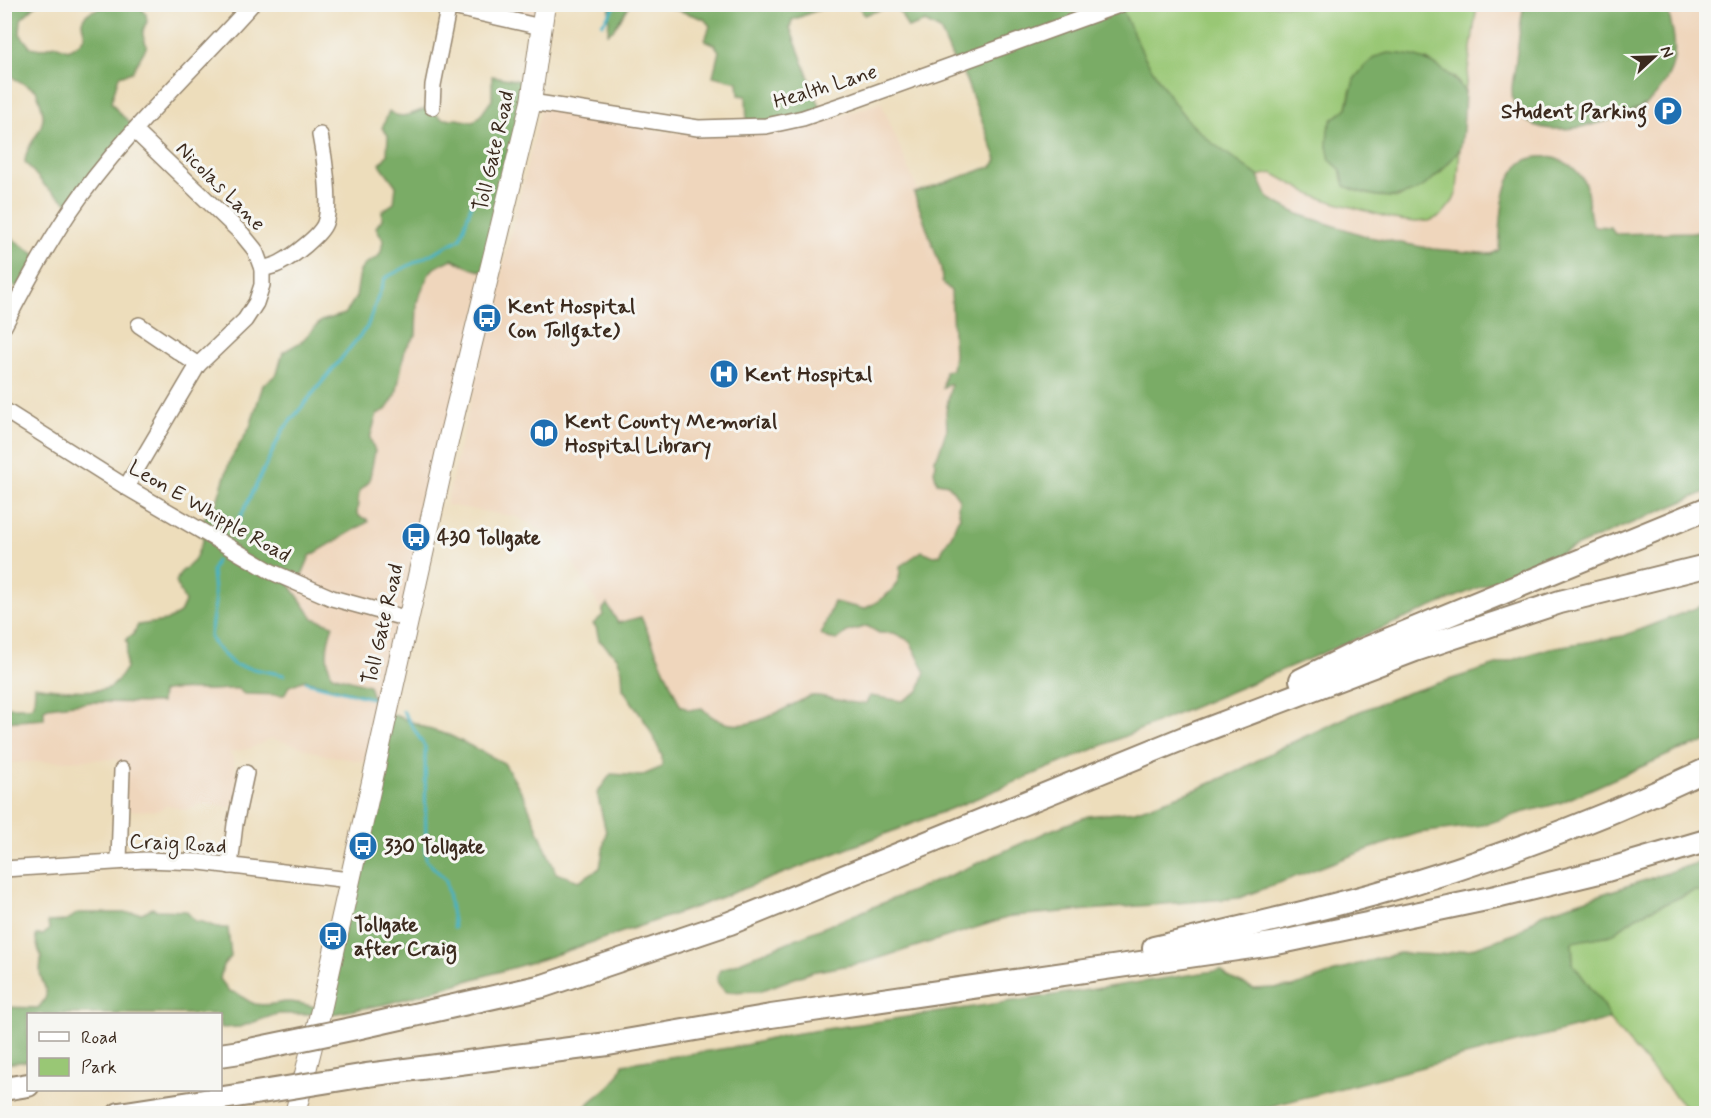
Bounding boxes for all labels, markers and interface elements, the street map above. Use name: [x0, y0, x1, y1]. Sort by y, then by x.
north arrow: [1624, 27, 1684, 87]
text: N: [1655, 43, 1678, 61]
street label: Health Lane: [770, 58, 881, 116]
street label: Toll Gate Road: [467, 88, 521, 214]
parking icon: Student Parking: [1652, 95, 1684, 127]
place label: Student Parking: [1501, 98, 1647, 128]
street label: Nicolas Lane: [169, 136, 271, 238]
place label: Kent Hospital (on Tollgate): [508, 293, 635, 347]
bus stop icon: Kent Hospital (on Tollgate): [471, 302, 503, 334]
hospital icon: Kent Hospital: [708, 358, 740, 390]
place label: Kent Hospital: [745, 361, 872, 389]
place label: Kent County Memorial Hospital Library: [565, 408, 777, 460]
library icon: Kent County Memorial Hospital Library: [528, 417, 560, 449]
street label: Leon E Whipple Road: [123, 454, 296, 570]
bus stop icon: 430 Tollgate: [400, 521, 432, 553]
place label: 430 Tollgate: [437, 524, 541, 552]
street label: Toll Gate Road: [356, 561, 410, 687]
street label: Craig Road: [128, 827, 227, 862]
bus stop icon: 330 Tollgate: [347, 830, 379, 862]
place label: 330 Tollgate: [384, 833, 485, 861]
place label: Tollgate after Craig: [354, 911, 457, 965]
bus stop icon: Tollgate after Craig: [317, 920, 349, 952]
legend: [27, 1013, 222, 1091]
text: Road: [81, 1026, 117, 1050]
text: Park: [81, 1056, 117, 1080]

